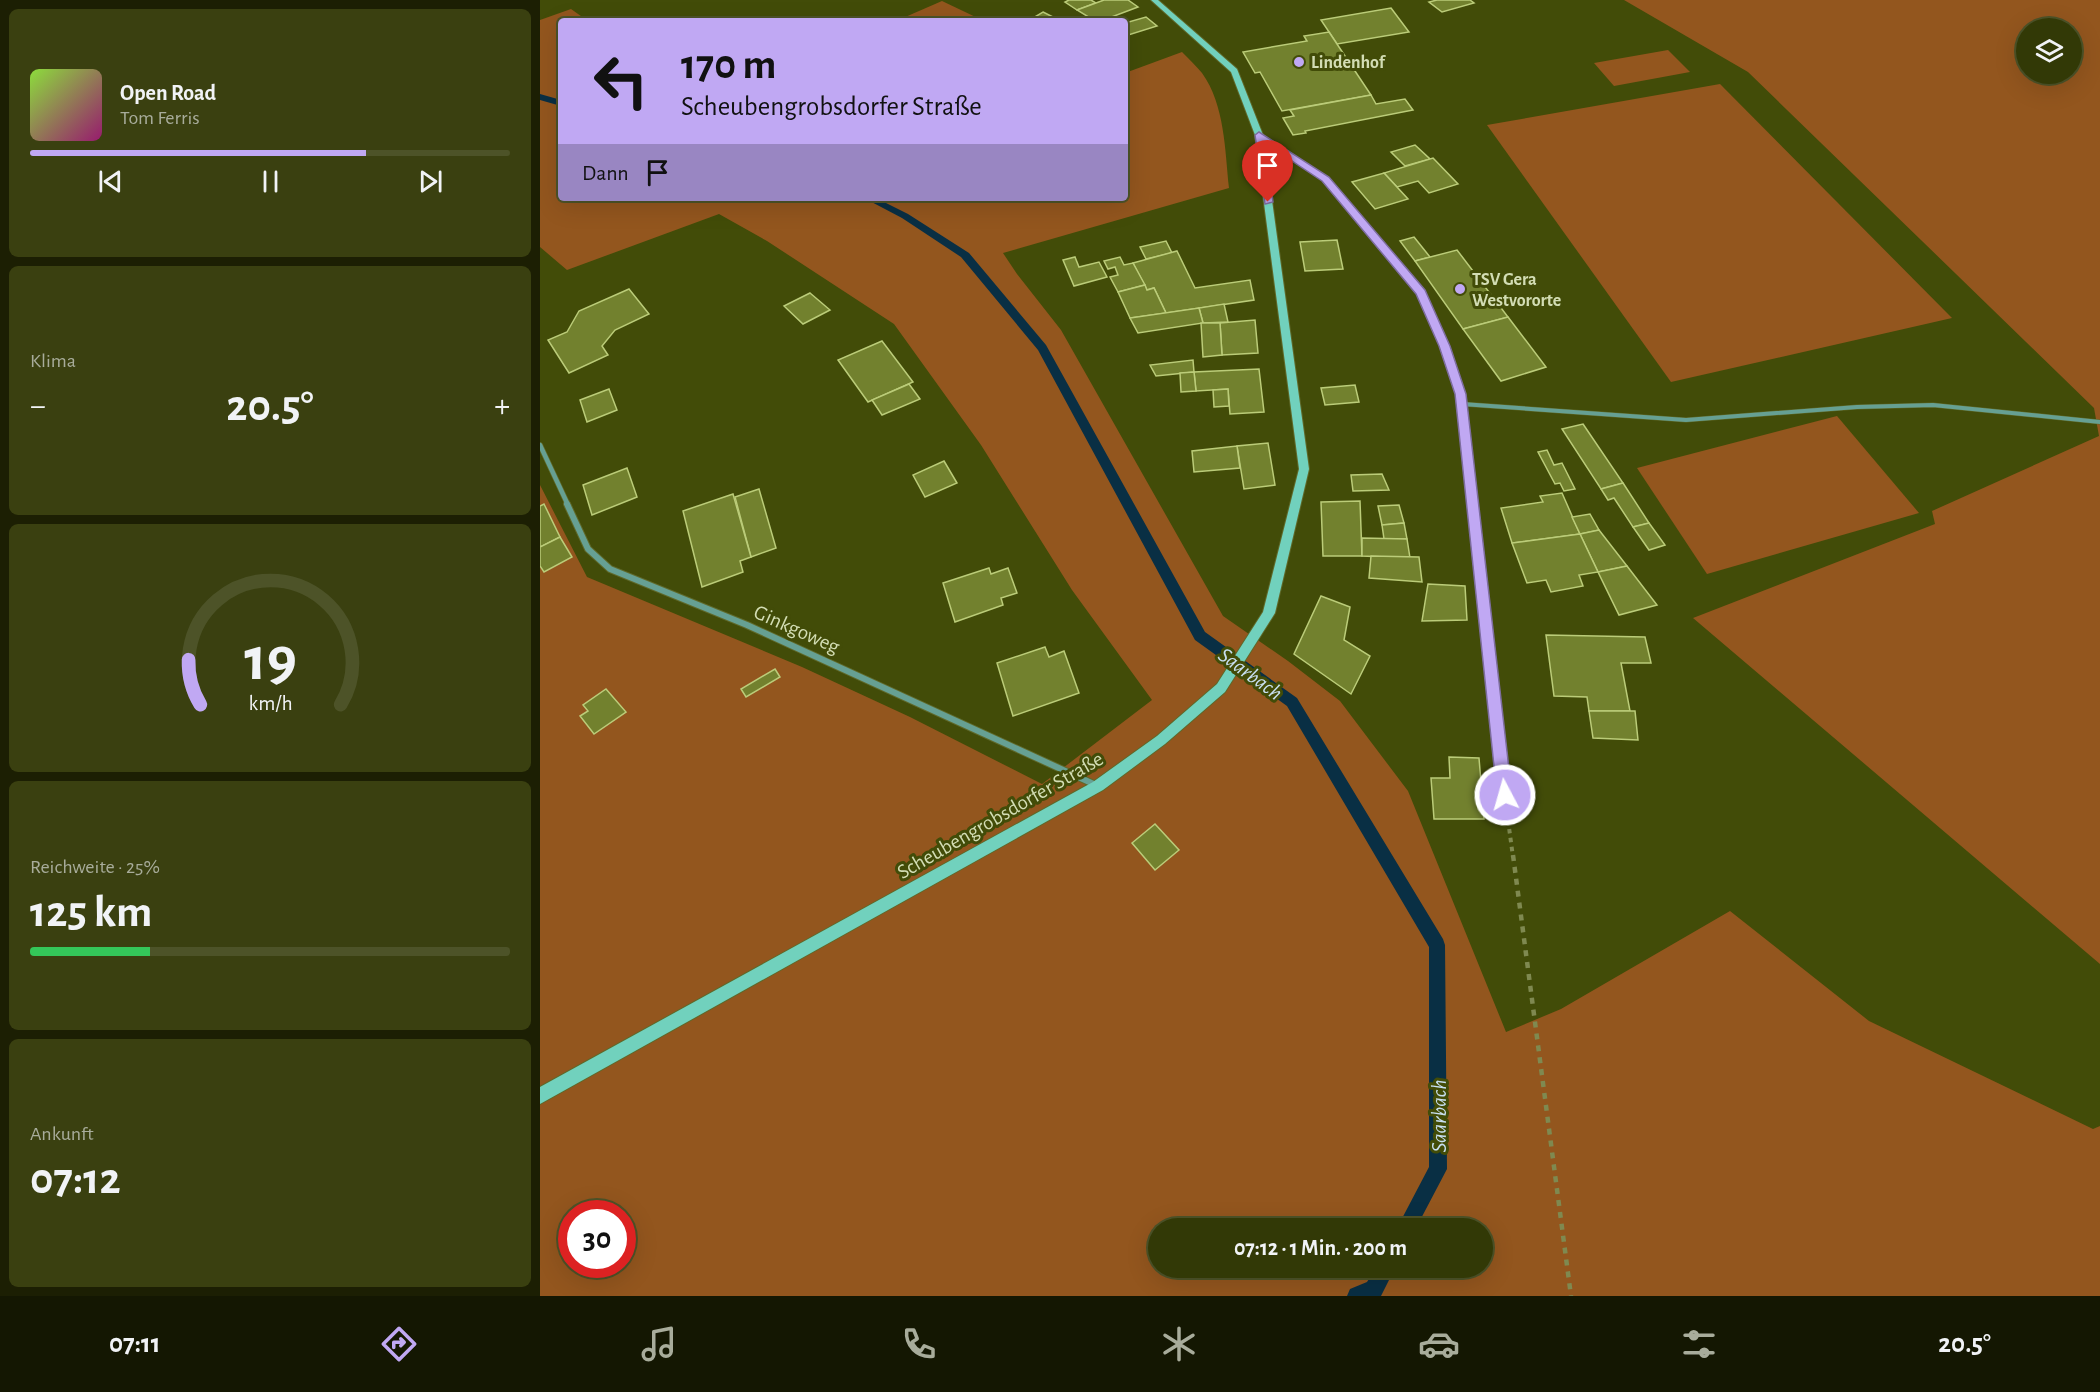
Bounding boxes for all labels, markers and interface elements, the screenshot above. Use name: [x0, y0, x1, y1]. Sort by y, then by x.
map controls: [2016, 18, 2082, 84]
button: layers: [2016, 18, 2082, 84]
icon: left: [582, 42, 660, 120]
text: 170 m: [681, 44, 776, 86]
place label: Lindenhof: [1311, 54, 1387, 72]
marker: Lindenhof: [1292, 55, 1306, 69]
text: Open Road: [120, 82, 216, 104]
text: Scheubengrobsdorfer Straße: [681, 93, 982, 120]
text: Tom Ferris: [120, 108, 200, 128]
pin: [1242, 140, 1293, 202]
icon: arrive: [1251, 149, 1284, 182]
icon: arrive: [641, 156, 674, 189]
text: Dann: [582, 162, 629, 184]
icon: previous: [94, 165, 127, 198]
icon: pause: [254, 165, 287, 198]
icon: next: [414, 165, 447, 198]
place label: TSV Gera Westvororte: [1472, 271, 1561, 310]
marker: TSV Gera Westvororte: [1453, 282, 1467, 296]
text: Klima: [30, 351, 76, 371]
text: 20.5°: [226, 384, 314, 429]
text: −: [30, 390, 46, 423]
text: +: [494, 390, 510, 423]
street label: Ginkgoweg: [751, 601, 844, 658]
text: 19: [244, 629, 296, 691]
water label: Saarbach: [1214, 643, 1286, 704]
text: km/h: [248, 693, 292, 714]
street label: Scheubengrobsdorfer Straße: [894, 748, 1107, 883]
position arrow: [1473, 763, 1537, 827]
text: Reichweite · 25%: [30, 857, 160, 877]
text: 125 km: [30, 890, 152, 935]
water label: Saarbach: [1428, 1079, 1450, 1153]
text: Ankunft: [30, 1124, 94, 1144]
text: 07:12: [30, 1157, 121, 1202]
speed limit sign: 30: [558, 1200, 636, 1278]
text: 07:12 · 1 Min. · 200 m: [1234, 1237, 1407, 1259]
icon: directions: [378, 1323, 420, 1365]
icon: music: [638, 1323, 680, 1365]
icon: phone: [898, 1323, 940, 1365]
icon: climate: [1158, 1323, 1200, 1365]
icon: car: [1418, 1323, 1460, 1365]
icon: filters: [1678, 1323, 1720, 1365]
text: 07:11: [109, 1330, 160, 1357]
text: 20.5°: [1938, 1330, 1991, 1357]

